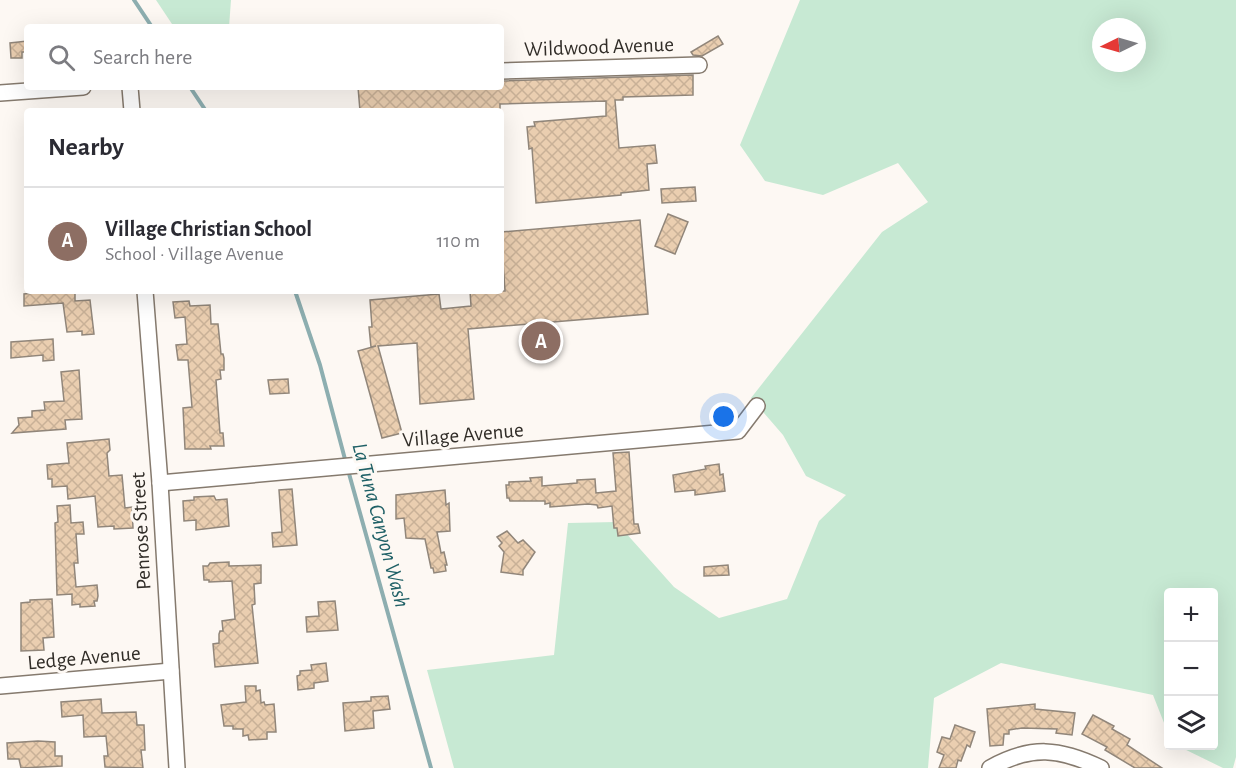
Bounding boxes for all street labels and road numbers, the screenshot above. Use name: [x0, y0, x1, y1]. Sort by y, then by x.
street label: Wildwood Avenue: [524, 34, 674, 60]
street label: Village Avenue: [402, 419, 524, 451]
street label: Penrose Street: [127, 471, 155, 590]
street label: Ledge Avenue: [27, 643, 141, 673]

